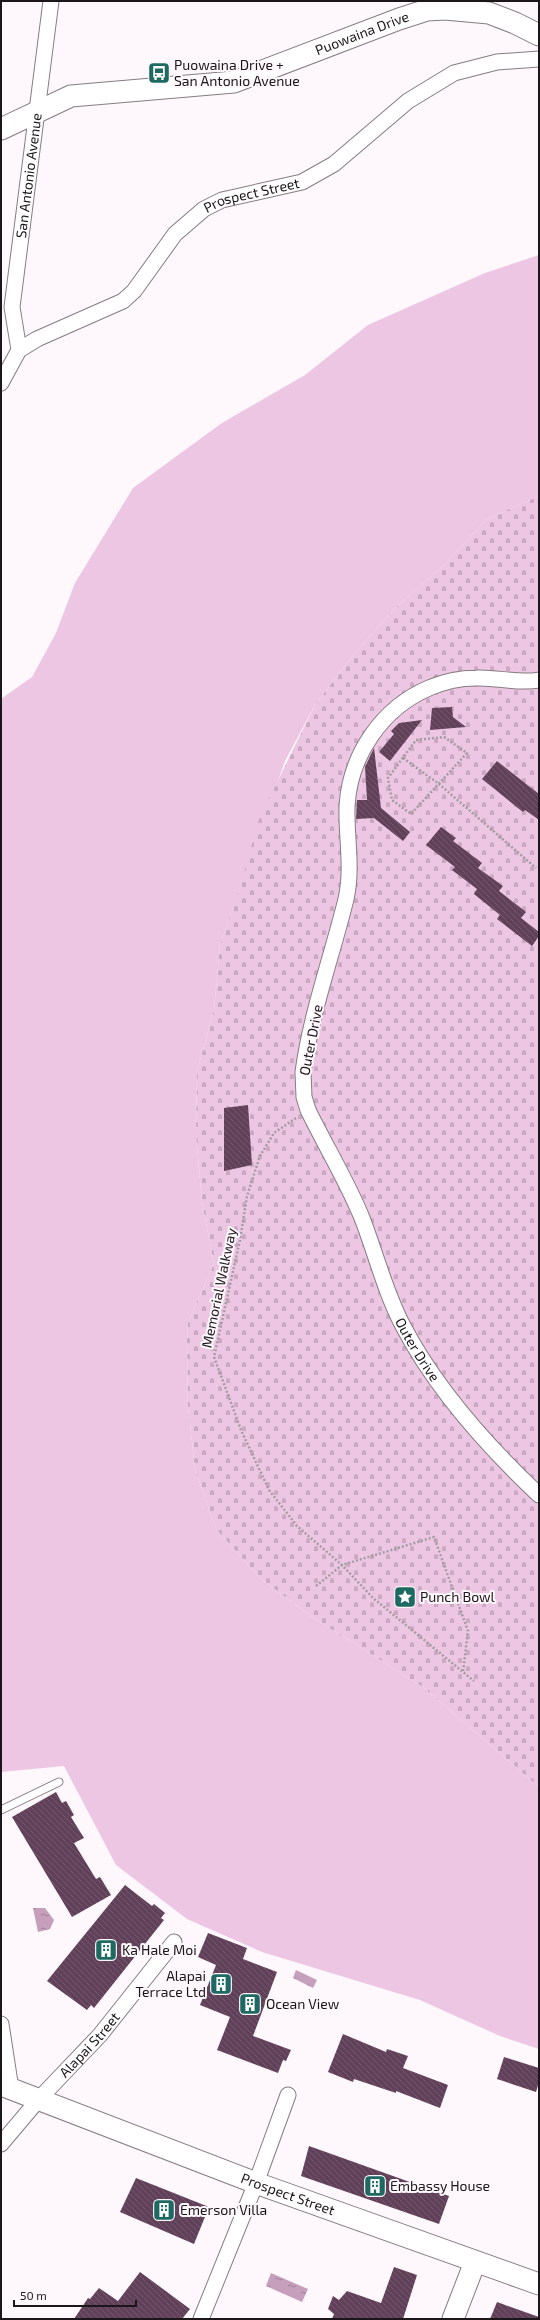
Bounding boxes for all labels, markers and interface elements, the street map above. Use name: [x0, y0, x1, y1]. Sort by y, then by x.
street label: Puowaina Drive: [313, 7, 411, 58]
place label: Puowaina Drive + San Antonio Avenue: [174, 56, 300, 89]
bus stop icon: Puowaina Drive + San Antonio Avenue: [146, 60, 172, 86]
street label: San Antonio Avenue: [12, 112, 45, 239]
street label: Prospect Street: [200, 174, 301, 216]
street label: Outer Drive: [295, 1003, 326, 1077]
street label: Memorial Walkway: [197, 1226, 240, 1349]
street label: Outer Drive: [392, 1315, 444, 1385]
place icon: Punch Bowl: [392, 1584, 418, 1610]
place label: Punch Bowl: [420, 1588, 496, 1605]
building icon: Ka Hale Moi: [93, 1937, 119, 1963]
place label: Ka Hale Moi: [122, 1941, 197, 1958]
place label: Alapai Terrace Ltd: [135, 1967, 206, 2000]
building icon: Alapai Terrace Ltd: [208, 1971, 234, 1997]
building icon: Ocean View: [237, 1991, 263, 2017]
place label: Ocean View: [266, 1995, 340, 2012]
street label: Alapai Street: [55, 2009, 123, 2081]
street label: Prospect Street: [239, 2169, 337, 2218]
building icon: Embassy House: [362, 2173, 388, 2199]
place label: Embassy House: [390, 2177, 490, 2194]
building icon: Emerson Villa: [151, 2197, 177, 2223]
place label: Emerson Villa: [180, 2201, 267, 2218]
scale bar: [14, 2282, 136, 2308]
text: 50 m: [20, 2288, 47, 2302]

